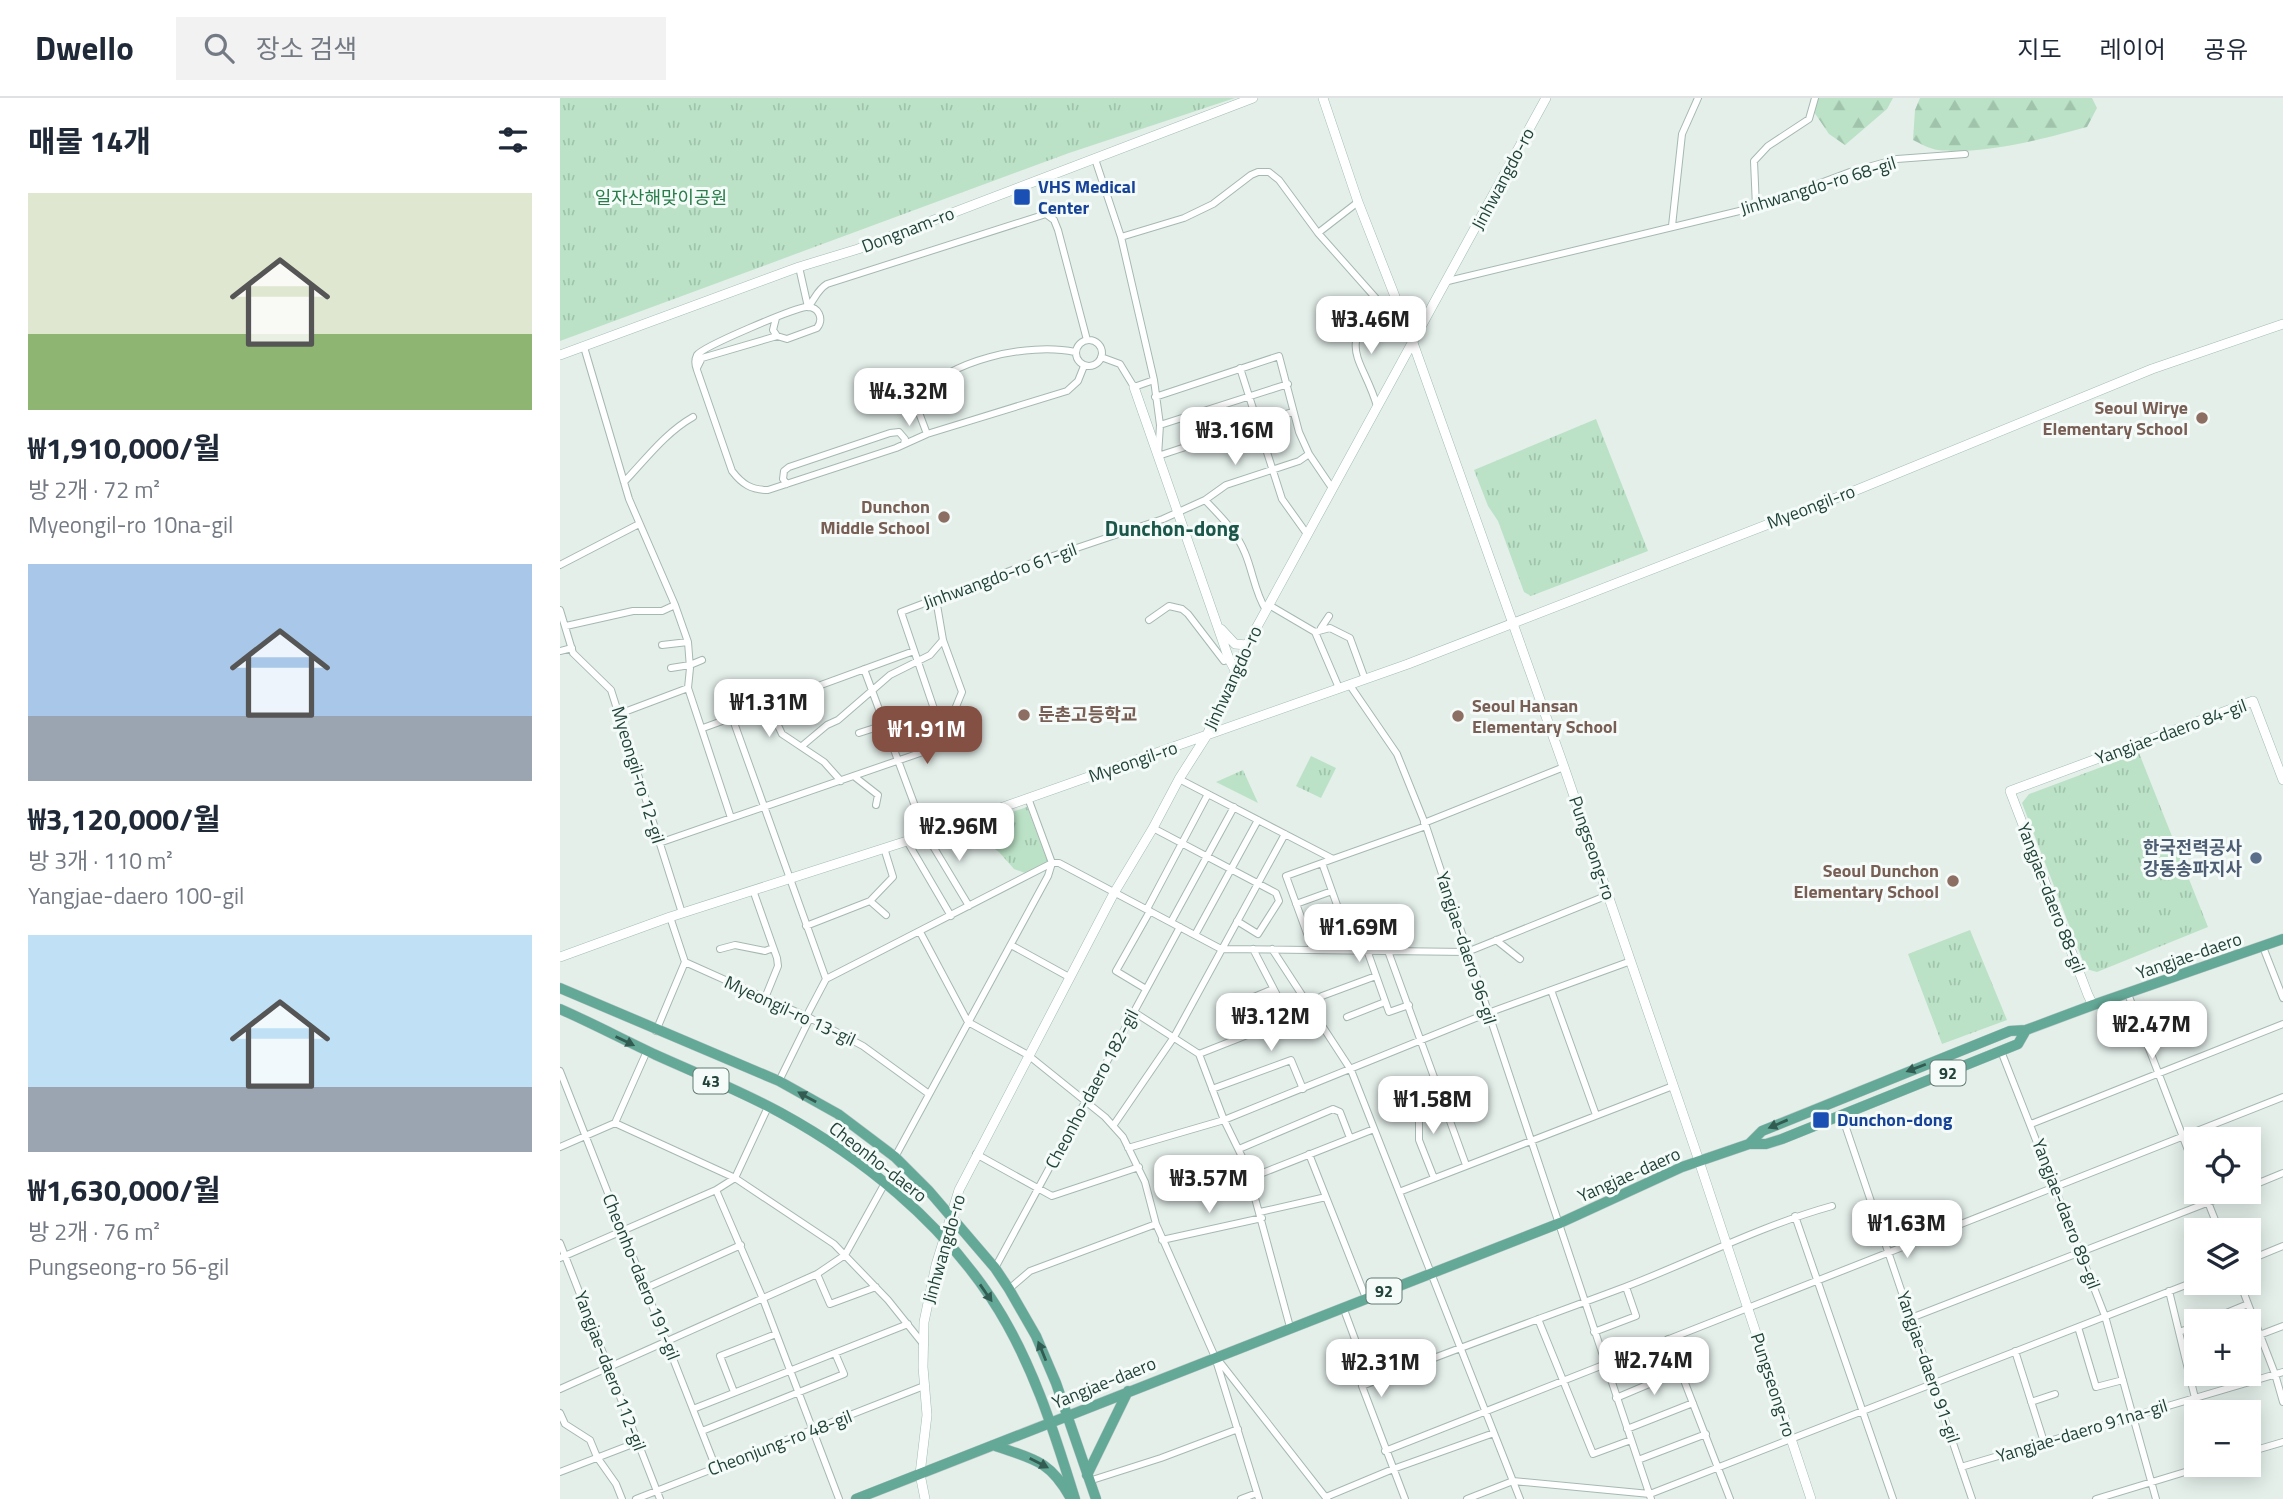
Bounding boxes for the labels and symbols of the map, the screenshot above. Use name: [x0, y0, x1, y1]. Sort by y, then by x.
street label: Jinhwangdo-ro: [1464, 123, 1541, 235]
street label: Jinhwangdo-ro 68-gil: [1737, 149, 1899, 222]
place label: VHS Medical Center: [1038, 173, 1136, 221]
park label: 일자산해맞이공원: [595, 184, 727, 211]
marker: VHS Medical Center: [1012, 187, 1032, 207]
street label: Dongnam-ro: [858, 200, 958, 260]
pin: ₩3.46M: [1314, 296, 1428, 356]
pin: ₩4.32M: [852, 368, 966, 428]
place label: Seoul Wirye Elementary School: [2043, 394, 2188, 442]
pin: ₩3.16M: [1178, 408, 1292, 467]
marker: Seoul Wirye Elementary School: [2194, 410, 2210, 426]
street label: Myeongil-ro: [1763, 477, 1859, 536]
place label: Dunchon Middle School: [820, 493, 930, 541]
marker: Dunchon Middle School: [936, 509, 952, 525]
district label: Dunchon-dong: [1105, 512, 1239, 544]
street label: Jinhwangdo-ro 61-gil: [919, 535, 1080, 616]
street label: Jinhwangdo-ro: [1197, 621, 1269, 734]
pin: ₩1.31M: [712, 680, 826, 739]
place label: Seoul Hansan Elementary School: [1472, 692, 1617, 740]
street label: Yangjae-daero 84-gil: [2091, 692, 2250, 771]
place label: 둔촌고등학교: [1038, 701, 1137, 728]
street label: Myeongil-ro 12-gil: [605, 703, 672, 847]
pin: ₩1.91M: [870, 706, 984, 766]
marker: 둔촌고등학교: [1016, 707, 1032, 723]
marker: Seoul Hansan Elementary School: [1450, 708, 1466, 724]
street label: Myeongil-ro: [1085, 734, 1181, 789]
street label: Pungseong-ro: [1562, 792, 1623, 903]
pin: ₩2.96M: [902, 804, 1016, 863]
street label: Yangjae-daero 88-gil: [2010, 819, 2093, 977]
place label: 한국전력공사 강동송파지사: [2143, 834, 2242, 882]
marker: 한국전력공사 강동송파지사: [2248, 850, 2264, 866]
place label: Seoul Dunchon Elementary School: [1794, 857, 1939, 905]
street label: Yangjae-daero 96-gil: [1429, 868, 1504, 1028]
marker: Seoul Dunchon Elementary School: [1945, 873, 1961, 889]
pin: ₩1.69M: [1302, 904, 1416, 964]
street label: Yangjae-daero: [2132, 925, 2245, 986]
street label: Myeongil-ro 13-gil: [720, 968, 860, 1053]
pin: ₩3.12M: [1214, 993, 1328, 1053]
pin: ₩2.47M: [2095, 1002, 2209, 1061]
street label: Cheonho-daero 182-gil: [1038, 1004, 1145, 1173]
one-way arrow: [615, 1035, 635, 1046]
road number: 92: [1930, 1060, 1966, 1085]
one-way arrow: [1905, 1062, 1926, 1073]
road number: 43: [694, 1068, 728, 1093]
pin: ₩1.58M: [1376, 1076, 1490, 1136]
one-way arrow: [797, 1091, 816, 1103]
place label: Dunchon-dong: [1837, 1106, 1953, 1133]
marker: Dunchon-dong: [1811, 1110, 1831, 1130]
street label: Cheonho-daero: [824, 1115, 933, 1209]
one-way arrow: [1768, 1119, 1789, 1130]
street label: Yangjae-daero 89-gil: [2025, 1135, 2108, 1293]
street label: Yangjae-daero: [1573, 1140, 1684, 1209]
pin: ₩3.57M: [1152, 1156, 1266, 1215]
street label: Cheonho-daero 191-gil: [596, 1190, 687, 1364]
street label: Jinhwangdo-ro: [915, 1191, 972, 1307]
pin: ₩1.63M: [1850, 1200, 1964, 1260]
road number: 92: [1366, 1278, 1402, 1303]
one-way arrow: [979, 1284, 993, 1302]
street label: Yangjae-daero 112-gil: [568, 1287, 653, 1455]
street label: Yangjae-daero 91-gil: [1890, 1287, 1967, 1447]
street label: Pungseong-ro: [1744, 1329, 1803, 1441]
pin: ₩2.74M: [1597, 1338, 1711, 1397]
one-way arrow: [1037, 1340, 1048, 1361]
pin: ₩2.31M: [1324, 1340, 1438, 1399]
street label: Yangjae-daero: [1048, 1349, 1160, 1416]
street label: Yangjae-daero 91na-gil: [1993, 1392, 2171, 1469]
street label: Cheonjung-ro 48-gil: [704, 1403, 856, 1483]
one-way arrow: [1029, 1458, 1049, 1469]

